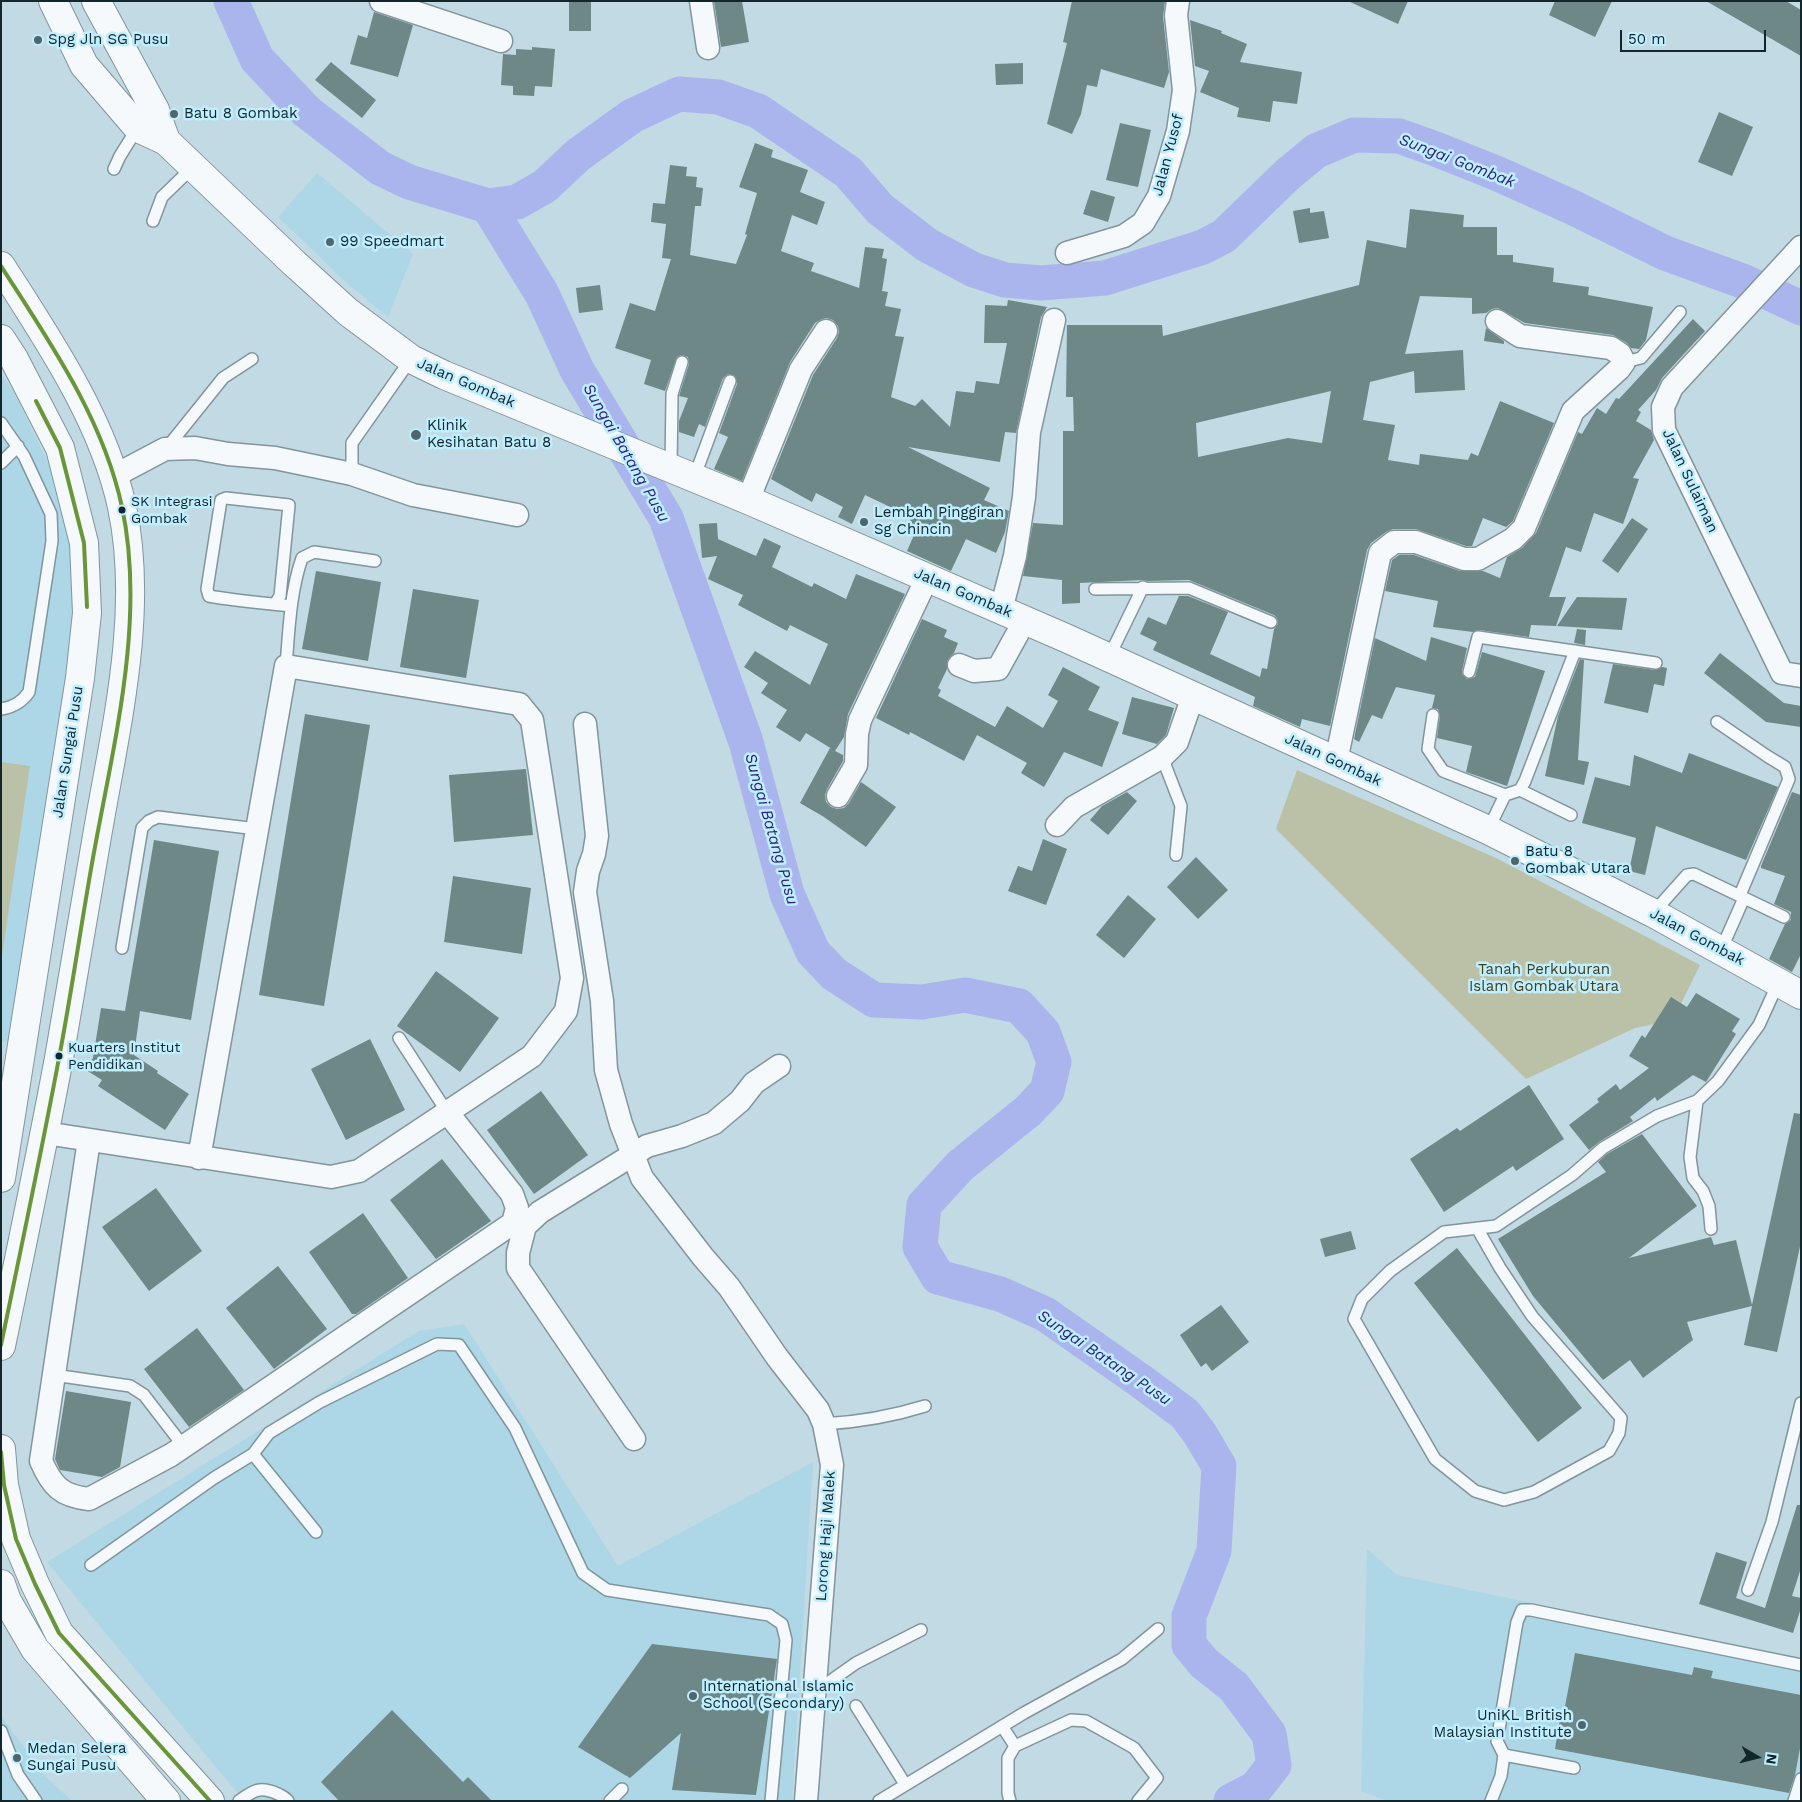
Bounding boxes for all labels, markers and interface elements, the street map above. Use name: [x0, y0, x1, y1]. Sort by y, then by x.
scale bar: [1622, 20, 1768, 52]
text: 50 m: [1628, 30, 1665, 48]
place label: Spg Jln SG Pusu: [48, 31, 169, 49]
marker: Spg Jln SG Pusu: [32, 34, 44, 46]
place label: Batu 8 Gombak: [184, 105, 298, 123]
marker: Batu 8 Gombak: [168, 108, 180, 120]
street label: Jalan Yusof: [1148, 112, 1188, 198]
water label: Sungai Gombak: [1396, 130, 1518, 192]
place label: 99 Speedmart: [340, 233, 444, 251]
marker: 99 Speedmart: [324, 236, 336, 248]
street label: Jalan Gombak: [414, 354, 518, 412]
water label: Sungai Batang Pusu: [579, 380, 673, 526]
place label: Klinik Kesihatan Batu 8: [427, 417, 551, 452]
street label: Jalan Sulaiman: [1658, 426, 1722, 536]
marker: Klinik Kesihatan Batu 8: [409, 428, 423, 442]
place label: SK Integrasi Gombak: [131, 494, 213, 526]
place label: Lembah Pinggiran Sg Chincin: [874, 504, 1004, 539]
marker: SK Integrasi Gombak: [117, 505, 127, 515]
marker: Lembah Pinggiran Sg Chincin: [858, 516, 870, 528]
street label: Jalan Gombak: [911, 564, 1015, 622]
street label: Jalan Sungai Pusu: [49, 685, 87, 819]
street label: Jalan Gombak: [1282, 730, 1384, 790]
water label: Sungai Batang Pusu: [740, 751, 802, 907]
place label: Batu 8 Gombak Utara: [1525, 843, 1630, 878]
marker: Batu 8 Gombak Utara: [1509, 855, 1521, 867]
street label: Jalan Gombak: [1647, 904, 1747, 970]
park label: Tanah Perkuburan Islam Gombak Utara: [1469, 961, 1619, 996]
place label: Kuarters Institut Pendidikan: [68, 1040, 180, 1072]
marker: Kuarters Institut Pendidikan: [54, 1051, 64, 1061]
water label: Sungai Batang Pusu: [1034, 1306, 1174, 1410]
street label: Lorong Haji Malek: [812, 1470, 840, 1602]
place label: International Islamic School (Secondary): [703, 1678, 854, 1713]
marker: International Islamic School (Secondary): [687, 1690, 699, 1702]
place label: UniKL British Malaysian Institute: [1434, 1707, 1572, 1742]
marker: UniKL British Malaysian Institute: [1576, 1719, 1588, 1731]
north arrow: [1732, 1732, 1782, 1782]
place label: Medan Selera Sungai Pusu: [27, 1740, 127, 1775]
marker: Medan Selera Sungai Pusu: [11, 1752, 23, 1764]
text: N: [1763, 1753, 1780, 1765]

